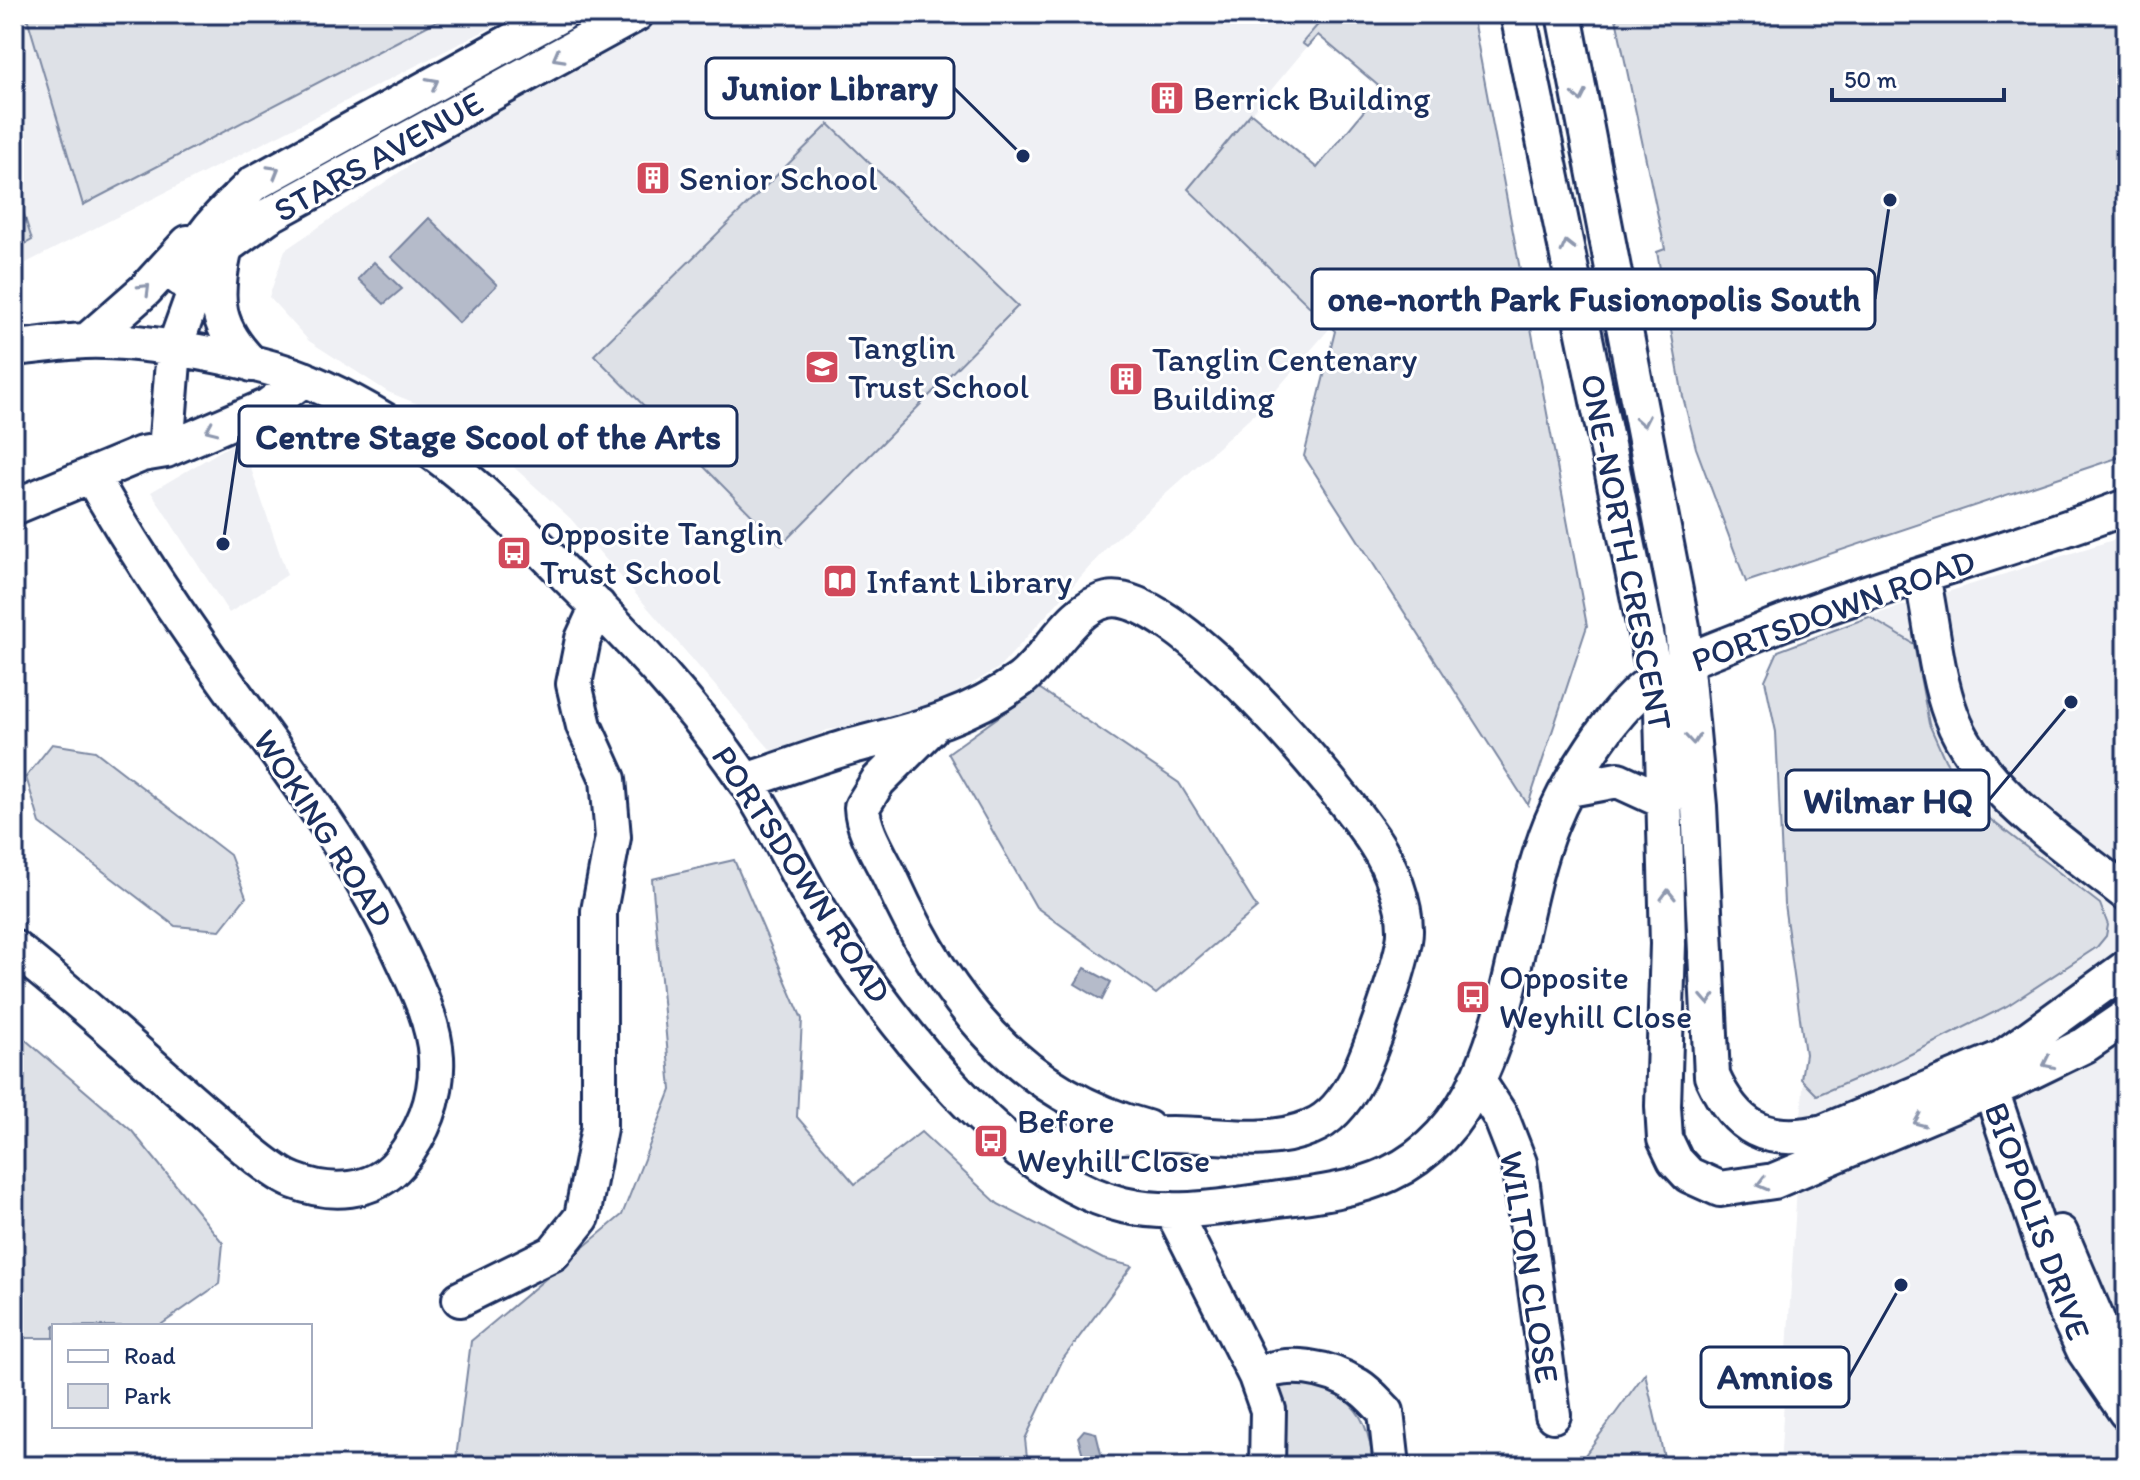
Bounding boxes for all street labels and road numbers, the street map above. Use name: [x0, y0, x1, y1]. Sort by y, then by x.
street label: STARS AVENUE: [266, 82, 490, 231]
street label: ONE-NORTH CRESCENT: [1572, 370, 1681, 734]
street label: PORTSDOWN ROAD: [1686, 540, 1981, 681]
street label: WOKING ROAD: [244, 722, 403, 935]
street label: PORTSDOWN ROAD: [703, 738, 900, 1011]
street label: BIOPOLIS DRIVE: [1976, 1097, 2100, 1346]
street label: WILTON CLOSE: [1491, 1148, 1568, 1386]

